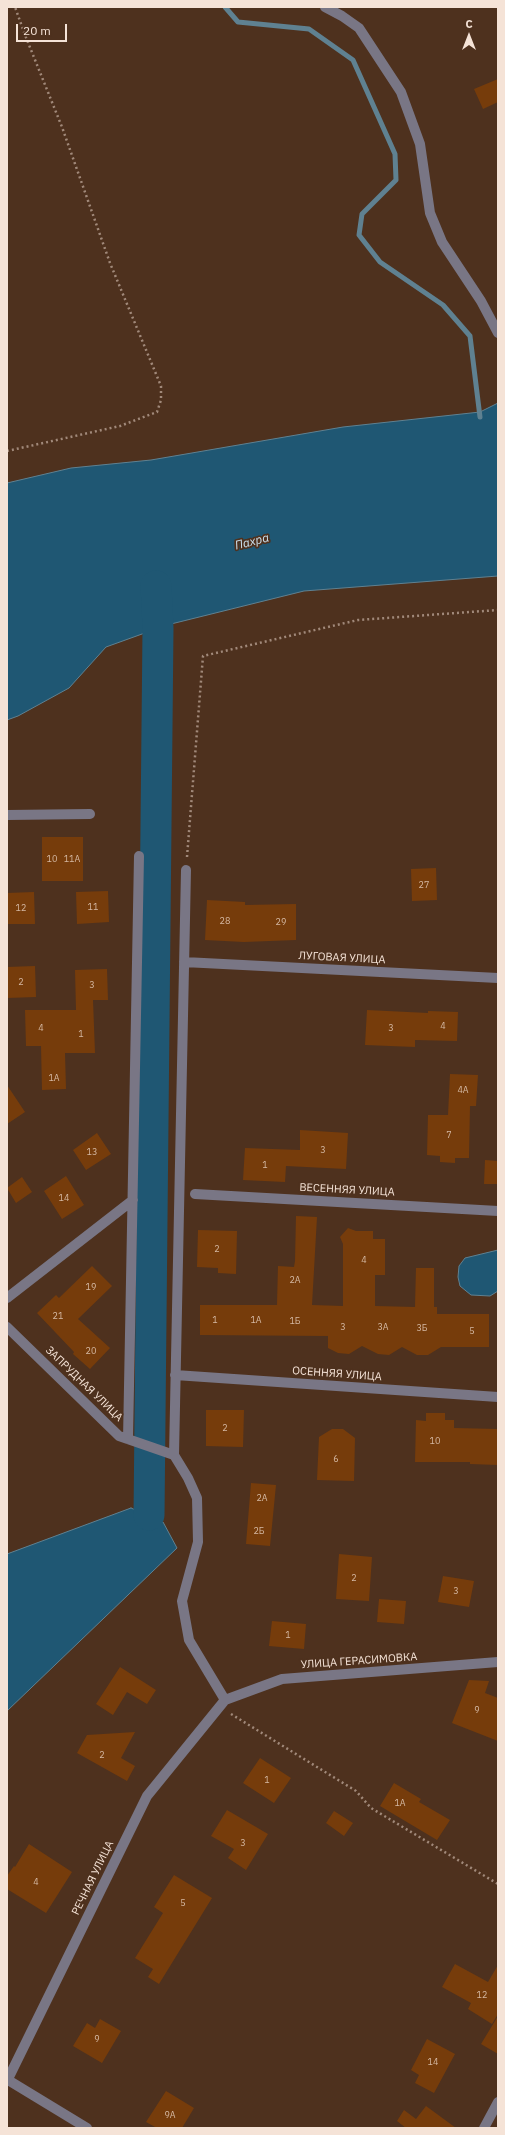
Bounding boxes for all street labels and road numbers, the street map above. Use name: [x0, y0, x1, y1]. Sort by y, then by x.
street label: ЛУГОВАЯ УЛИЦА: [298, 949, 386, 967]
street label: ВЕСЕННЯЯ УЛИЦА: [299, 1181, 395, 1199]
street label: ЗАПРУДНАЯ УЛИЦА: [43, 1344, 125, 1424]
street label: ОСЕННЯЯ УЛИЦА: [292, 1364, 382, 1384]
street label: УЛИЦА ГЕРАСИМОВКА: [300, 1650, 418, 1672]
street label: РЕЧНАЯ УЛИЦА: [69, 1839, 117, 1917]

